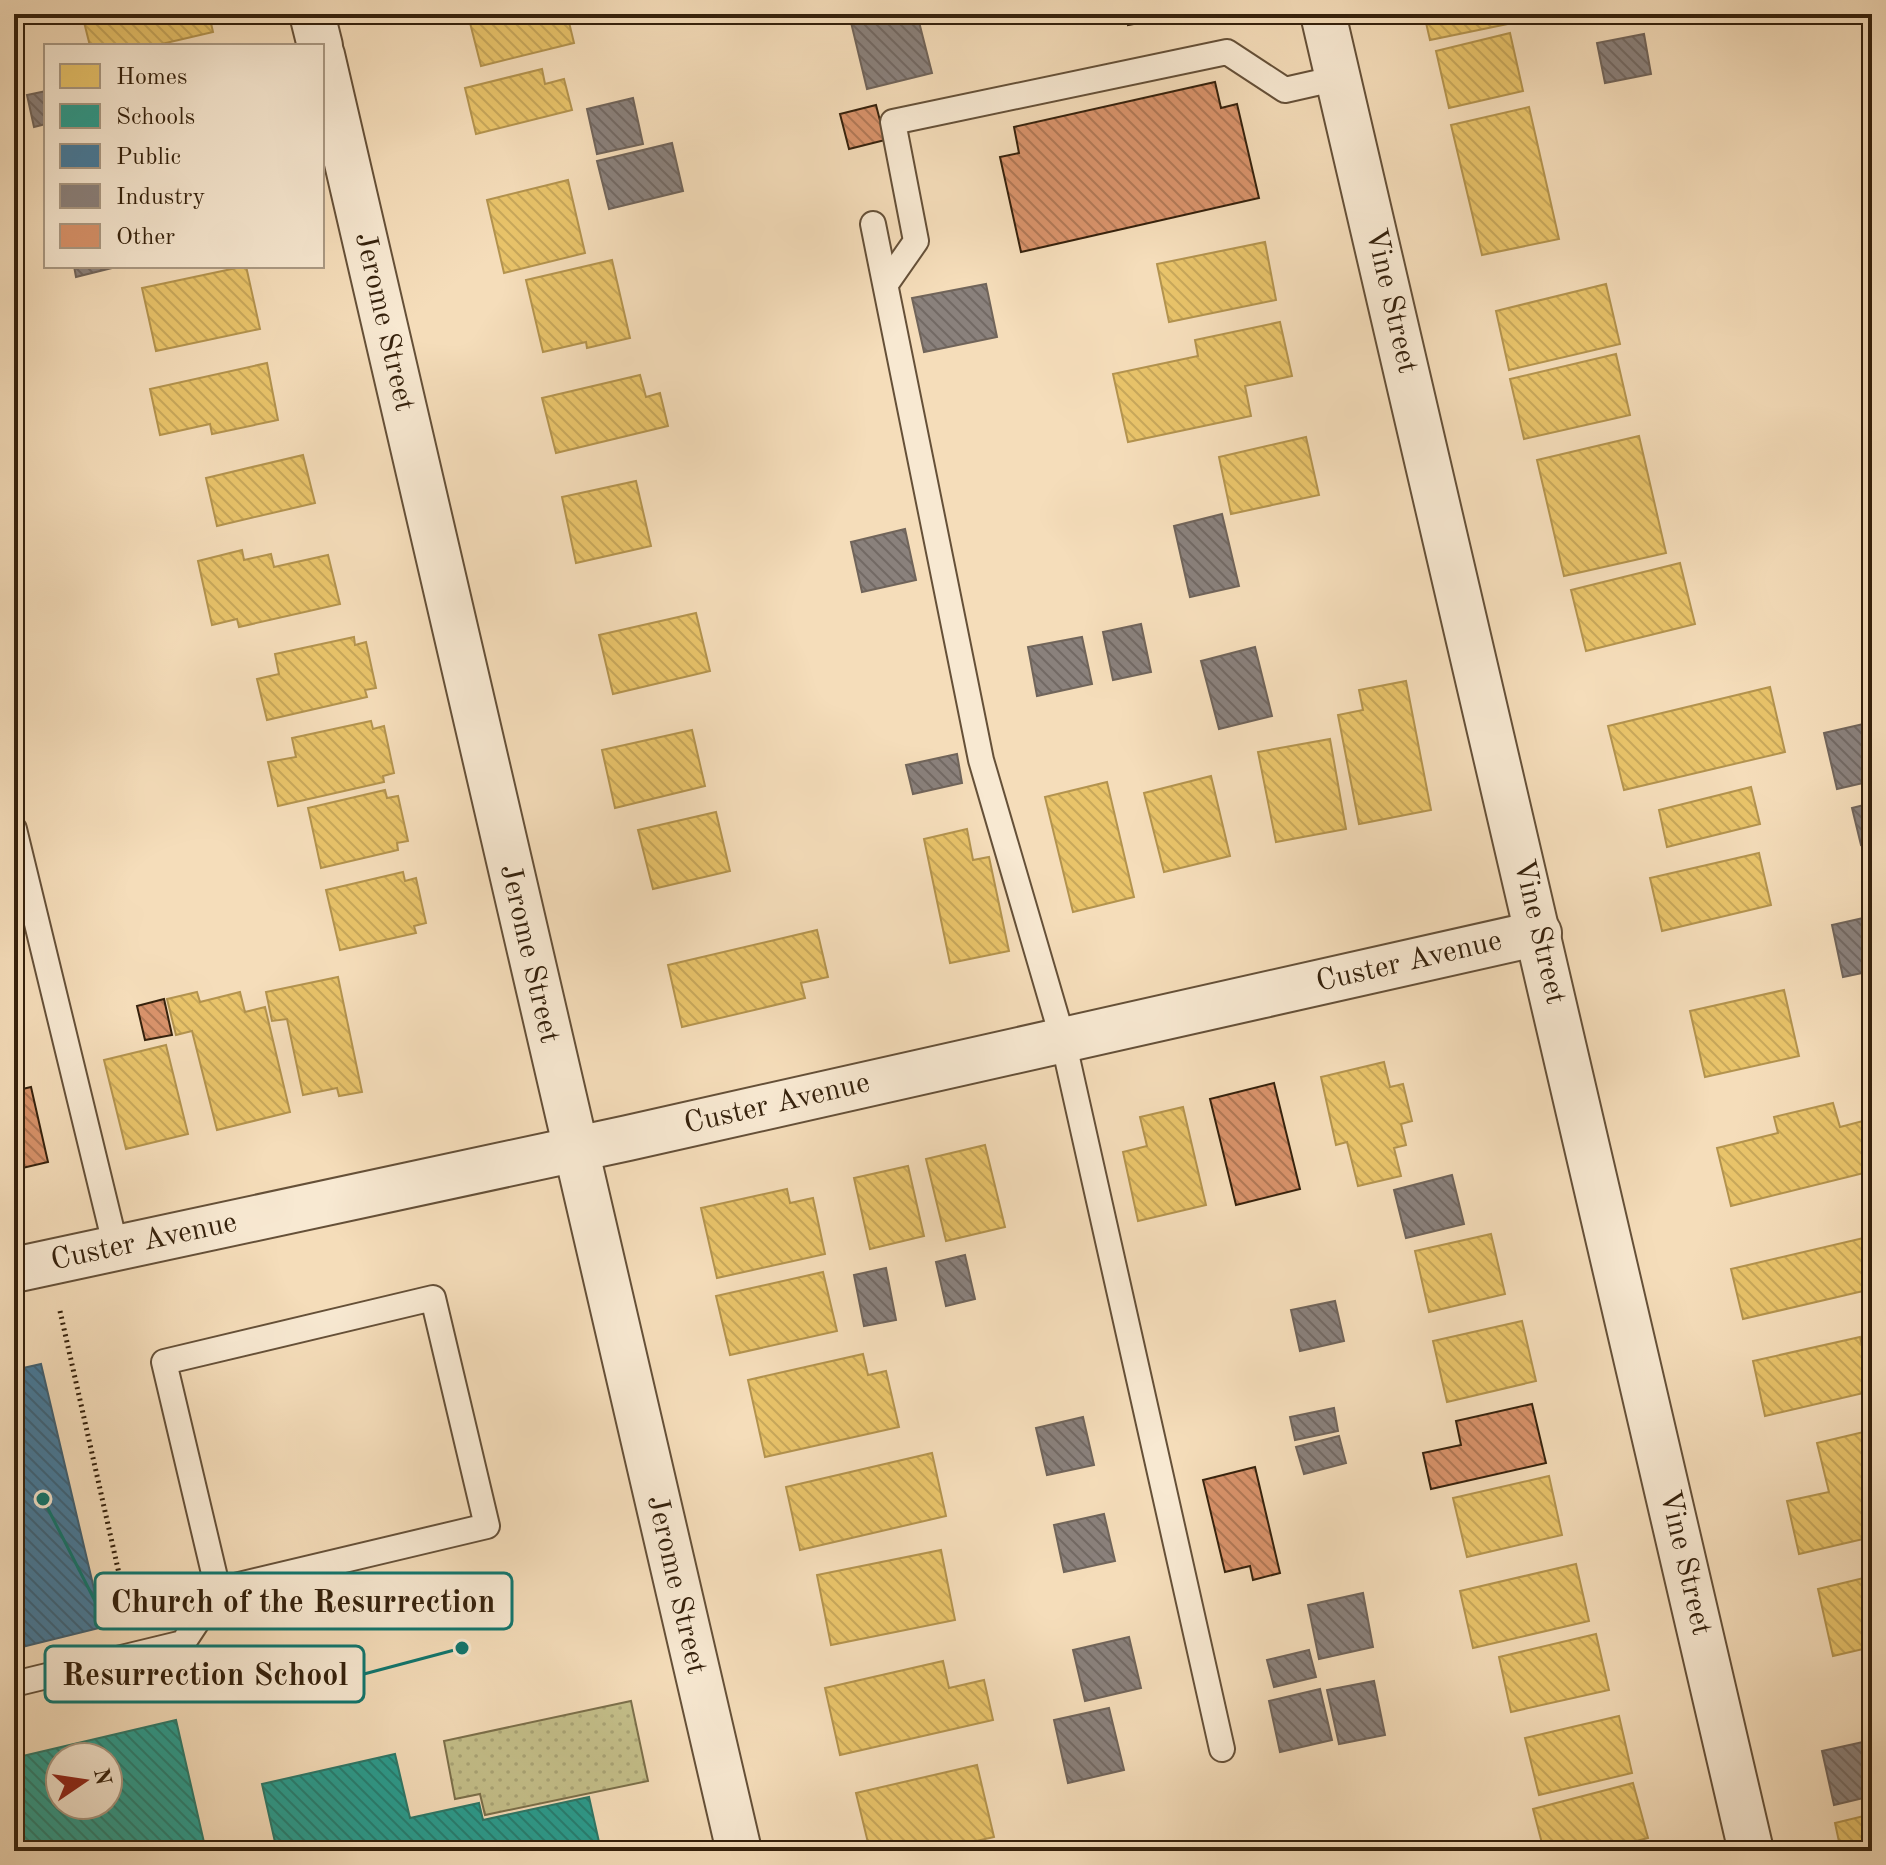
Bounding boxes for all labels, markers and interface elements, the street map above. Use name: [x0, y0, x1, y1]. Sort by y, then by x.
legend: [44, 44, 324, 268]
text: Homes: [116, 66, 187, 90]
text: Schools: [116, 106, 195, 130]
text: Public: [116, 146, 181, 170]
text: Industry: [116, 186, 205, 210]
text: Other: [116, 226, 175, 250]
street label: Vine Street: [1360, 226, 1422, 376]
street label: Jerome Street: [349, 230, 419, 414]
street label: Vine Street: [1508, 857, 1570, 1007]
street label: Jerome Street: [494, 862, 564, 1046]
street label: Custer Avenue: [1313, 926, 1505, 998]
street label: Custer Avenue: [681, 1068, 873, 1140]
street label: Custer Avenue: [48, 1208, 240, 1276]
street label: Vine Street: [1654, 1488, 1716, 1638]
street label: Jerome Street: [641, 1493, 711, 1677]
callout: Church of the Resurrection: [95, 1573, 512, 1629]
text: Church of the Resurrection: [110, 1588, 496, 1620]
callout: Resurrection School: [45, 1646, 364, 1702]
text: Resurrection School: [62, 1661, 348, 1693]
north arrow: [44, 1741, 124, 1821]
text: N: [89, 1766, 114, 1788]

